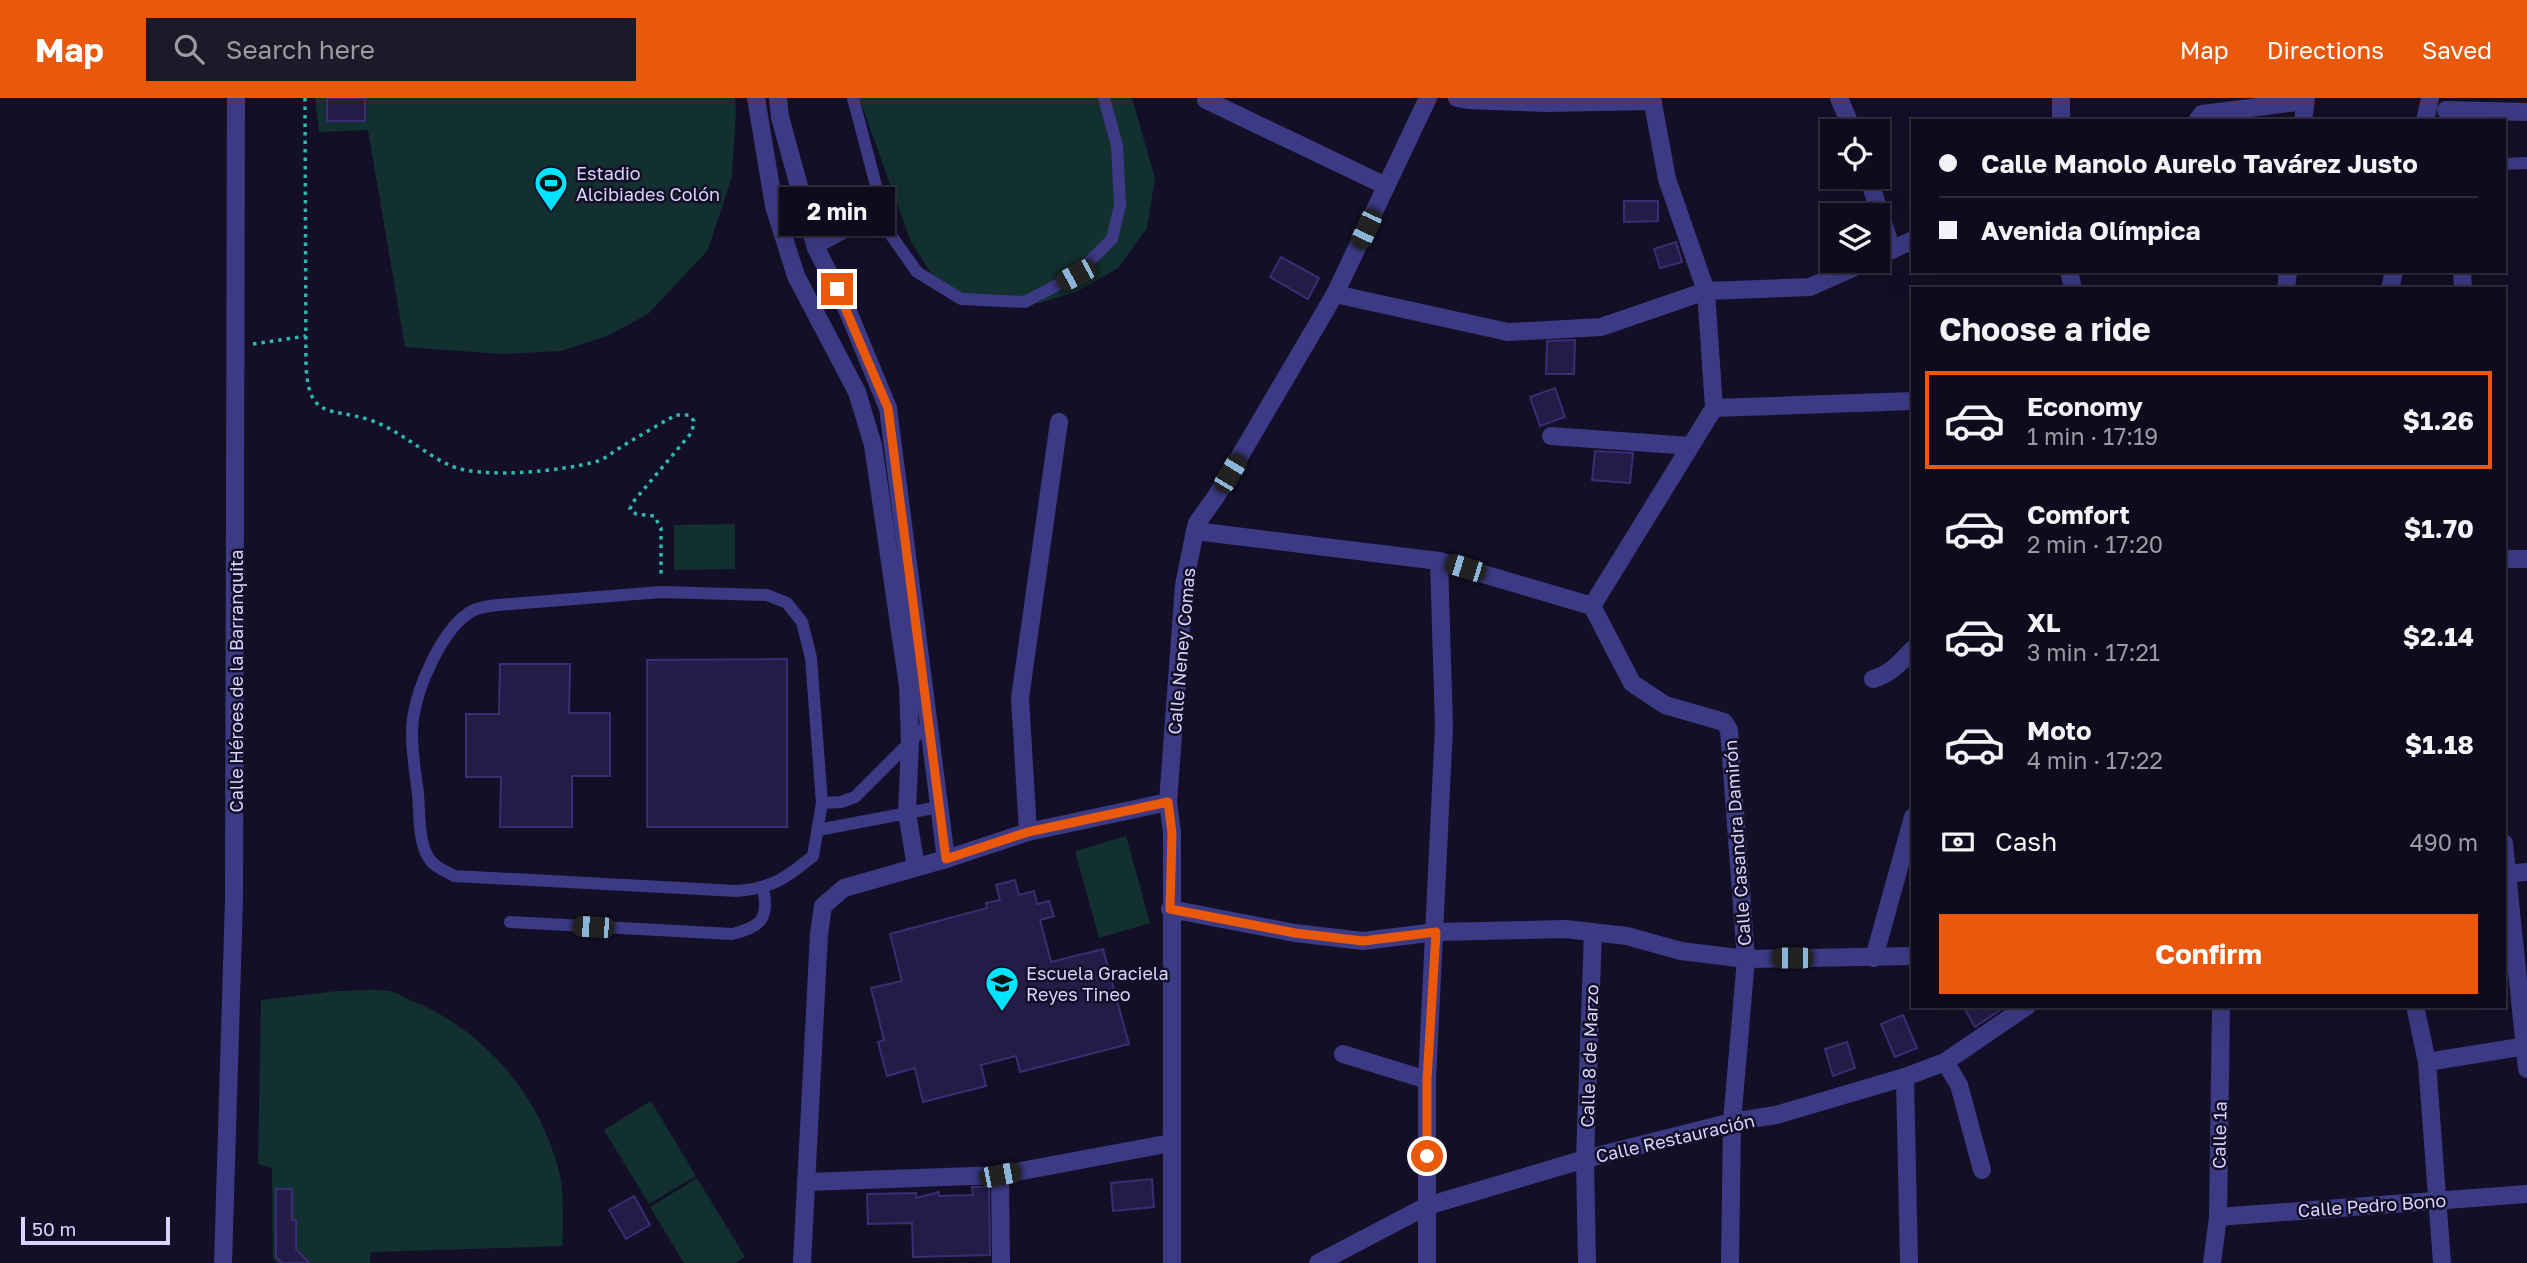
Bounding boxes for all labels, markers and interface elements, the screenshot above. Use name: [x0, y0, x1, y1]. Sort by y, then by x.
search box: [146, 18, 636, 81]
text: Map: [35, 30, 104, 69]
icon: search: [170, 30, 208, 68]
text: Search here: [226, 34, 375, 65]
text: Map: [2180, 35, 2229, 64]
text: Directions: [2267, 35, 2384, 64]
text: Saved: [2422, 35, 2492, 64]
map controls: [1820, 119, 1890, 273]
button: locate: [1820, 119, 1890, 189]
text: Calle Manolo Aurelo Tavárez Justo: [1981, 148, 2418, 179]
place label: Estadio Alcibiades Colón: [576, 162, 720, 205]
sports icon: Estadio Alcibiades Colón: [532, 164, 570, 213]
callout: 2 min: [779, 188, 895, 236]
text: 2 min: [807, 197, 867, 225]
button: layers: [1820, 203, 1890, 273]
car: [1348, 206, 1385, 252]
text: Avenida Olímpica: [1981, 215, 2201, 246]
car: [1053, 256, 1100, 294]
route end: [821, 273, 853, 305]
text: Choose a ride: [1939, 310, 2151, 348]
icon: car: [1943, 389, 2006, 452]
text: Economy: [2027, 391, 2143, 422]
text: $1.26: [2402, 405, 2474, 436]
text: 1 min · 17:19: [2027, 422, 2158, 450]
car: [1211, 450, 1250, 496]
icon: car: [1943, 497, 2006, 560]
text: Comfort: [2027, 499, 2130, 530]
text: $1.70: [2404, 513, 2474, 544]
text: 2 min · 17:20: [2027, 530, 2163, 558]
street label: Calle Héroes de la Barranquita: [225, 550, 247, 812]
car: [1442, 552, 1489, 584]
street label: Calle Neney Comas: [1163, 567, 1199, 735]
icon: car: [1943, 605, 2006, 668]
text: XL: [2027, 607, 2061, 638]
text: $2.14: [2403, 621, 2474, 652]
text: 3 min · 17:21: [2027, 638, 2160, 666]
icon: car: [1943, 713, 2006, 776]
text: Moto: [2027, 715, 2092, 746]
text: $1.18: [2405, 729, 2474, 760]
street label: Calle Casandra Damirón: [1719, 739, 1755, 947]
text: 4 min · 17:22: [2027, 746, 2163, 774]
icon: cash: [1939, 823, 1977, 861]
text: Cash: [1995, 826, 2057, 857]
text: 490 m: [2410, 828, 2478, 856]
button: Confirm: [1939, 914, 2478, 994]
car: [572, 915, 615, 939]
car: [1772, 948, 1814, 969]
place label: Escuela Graciela Reyes Tineo: [1026, 962, 1169, 1005]
school or university icon: Escuela Graciela Reyes Tineo: [983, 964, 1021, 1013]
street label: Calle 8 de Marzo: [1576, 984, 1602, 1128]
street label: Calle 1ª: [2207, 1101, 2231, 1169]
street label: Calle Restauración: [1593, 1109, 1757, 1167]
route start: [1411, 1140, 1443, 1172]
car: [978, 1161, 1023, 1189]
street label: Calle Pedro Bono: [2297, 1189, 2447, 1221]
scale bar: [21, 1214, 170, 1246]
text: 50 m: [32, 1217, 76, 1240]

